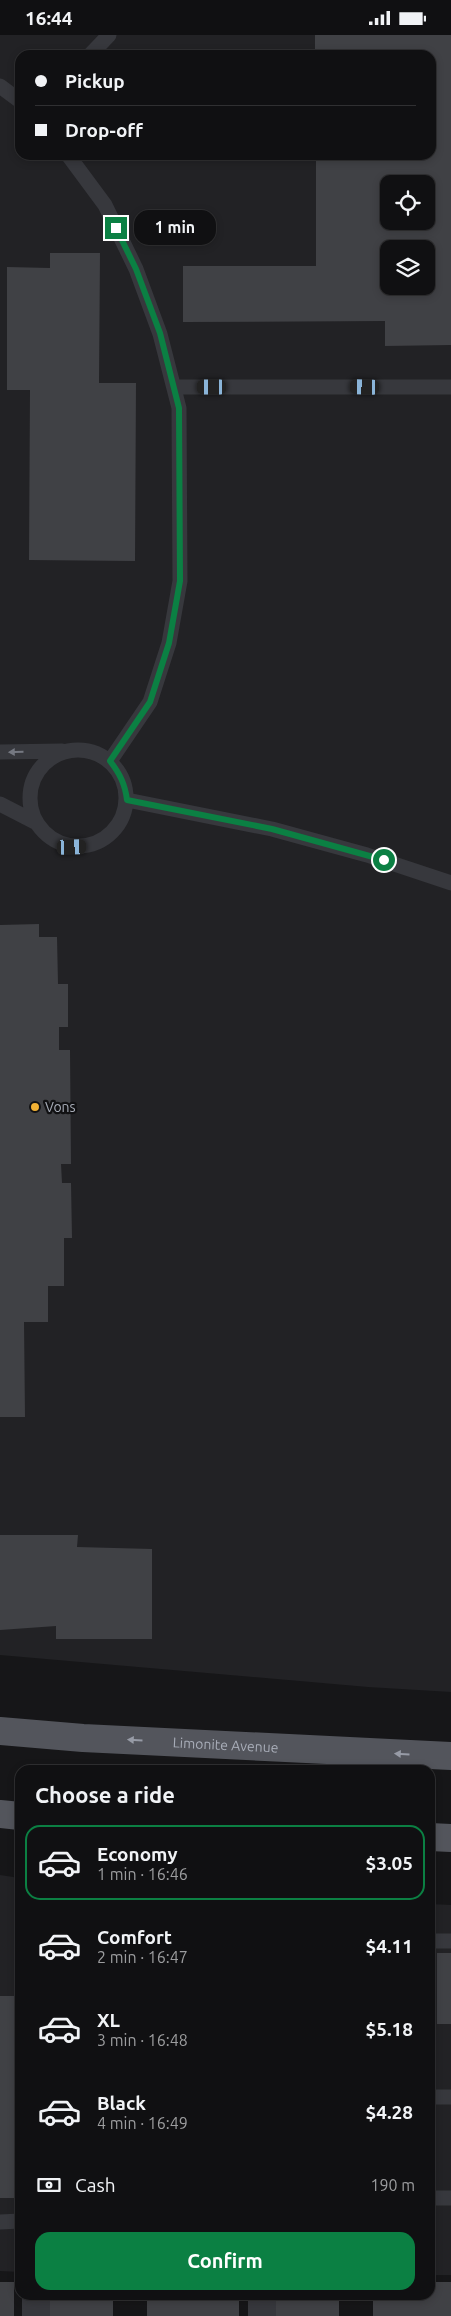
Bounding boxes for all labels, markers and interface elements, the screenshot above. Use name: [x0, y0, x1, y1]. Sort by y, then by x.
text: 16:44: [25, 7, 73, 29]
text: Pickup: [65, 70, 125, 92]
text: Drop-off: [65, 119, 143, 141]
map controls: [380, 175, 435, 295]
button: locate: [380, 175, 435, 230]
callout: 1 min: [134, 211, 216, 245]
route end: [105, 217, 127, 239]
text: 1 min: [155, 218, 195, 236]
button: layers: [380, 240, 435, 295]
car: [349, 379, 380, 395]
car: [197, 380, 227, 395]
one-way arrow: [7, 748, 23, 756]
car: [56, 839, 87, 855]
route start: [373, 849, 395, 871]
place label: Vons: [45, 1099, 76, 1115]
marker: Vons: [29, 1101, 41, 1113]
street label: Limonite Avenue: [172, 1734, 279, 1756]
one-way arrow: [126, 1736, 142, 1744]
one-way arrow: [394, 1749, 410, 1757]
text: Choose a ride: [35, 1782, 175, 1807]
icon: car: [37, 1840, 82, 1885]
text: Economy: [97, 1843, 178, 1865]
text: $3.05: [365, 1852, 413, 1874]
text: 1 min · 16:46: [97, 1865, 188, 1883]
icon: car: [37, 1923, 82, 1968]
text: Comfort: [97, 1926, 172, 1948]
text: $4.11: [365, 1935, 413, 1957]
text: 2 min · 16:47: [97, 1948, 188, 1966]
icon: car: [37, 2006, 82, 2051]
text: XL: [97, 2009, 120, 2031]
text: $5.18: [365, 2018, 413, 2040]
text: 3 min · 16:48: [97, 2031, 188, 2049]
icon: car: [37, 2089, 82, 2134]
text: Black: [97, 2092, 146, 2114]
text: $4.28: [365, 2101, 413, 2123]
text: 4 min · 16:49: [97, 2114, 188, 2132]
icon: cash: [35, 2171, 63, 2199]
text: Cash: [75, 2174, 116, 2196]
text: 190 m: [370, 2176, 415, 2194]
button: Confirm: [35, 2232, 415, 2290]

